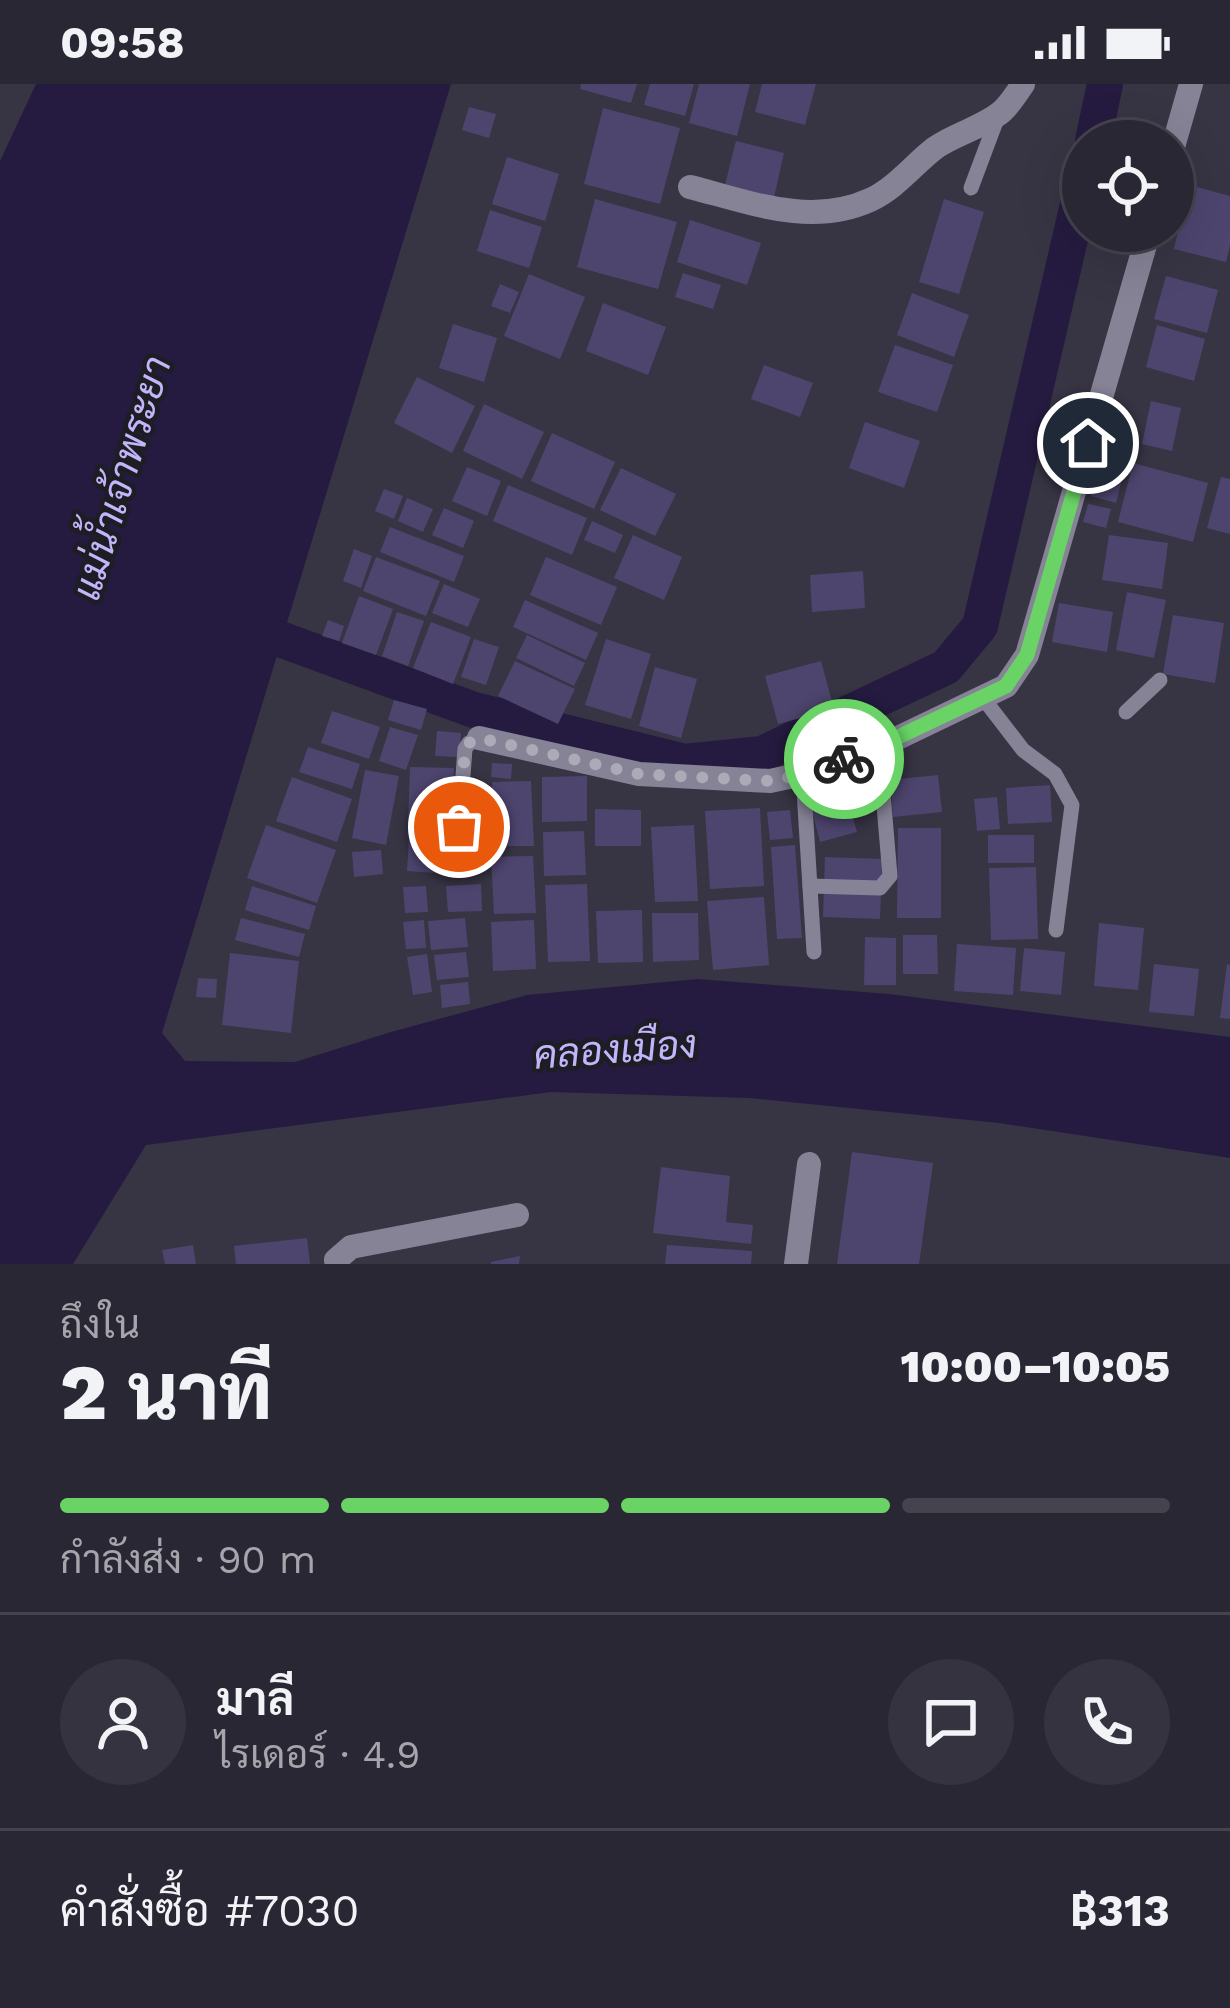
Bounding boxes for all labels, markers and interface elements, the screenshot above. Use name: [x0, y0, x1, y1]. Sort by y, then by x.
text: 09:58: [60, 16, 185, 69]
map controls: [1062, 120, 1194, 252]
button: locate: [1062, 120, 1194, 252]
water label: แม่น้ำเจ้าพระยา: [53, 348, 180, 605]
pin: [1037, 392, 1139, 494]
icon: home: [1055, 410, 1121, 476]
courier: [784, 699, 904, 819]
icon: bike: [811, 726, 877, 792]
pin: [408, 776, 510, 878]
icon: bag: [426, 794, 492, 860]
water label: คลองเมือง: [532, 1020, 698, 1078]
text: ถึงใน: [60, 1302, 140, 1347]
text: 10:00–10:05: [900, 1340, 1170, 1393]
text: 2 นาที: [60, 1346, 273, 1438]
text: กำลังส่ง · 90 m: [60, 1537, 316, 1582]
button: person: [60, 1659, 186, 1785]
button: chat: [888, 1659, 1014, 1785]
button: phone: [1044, 1659, 1170, 1785]
text: มาลี: [216, 1673, 294, 1726]
text: ไรเดอร์ · 4.9: [216, 1732, 420, 1777]
text: คำสั่งซื้อ #7030: [60, 1884, 359, 1937]
text: ฿313: [1070, 1884, 1170, 1937]

